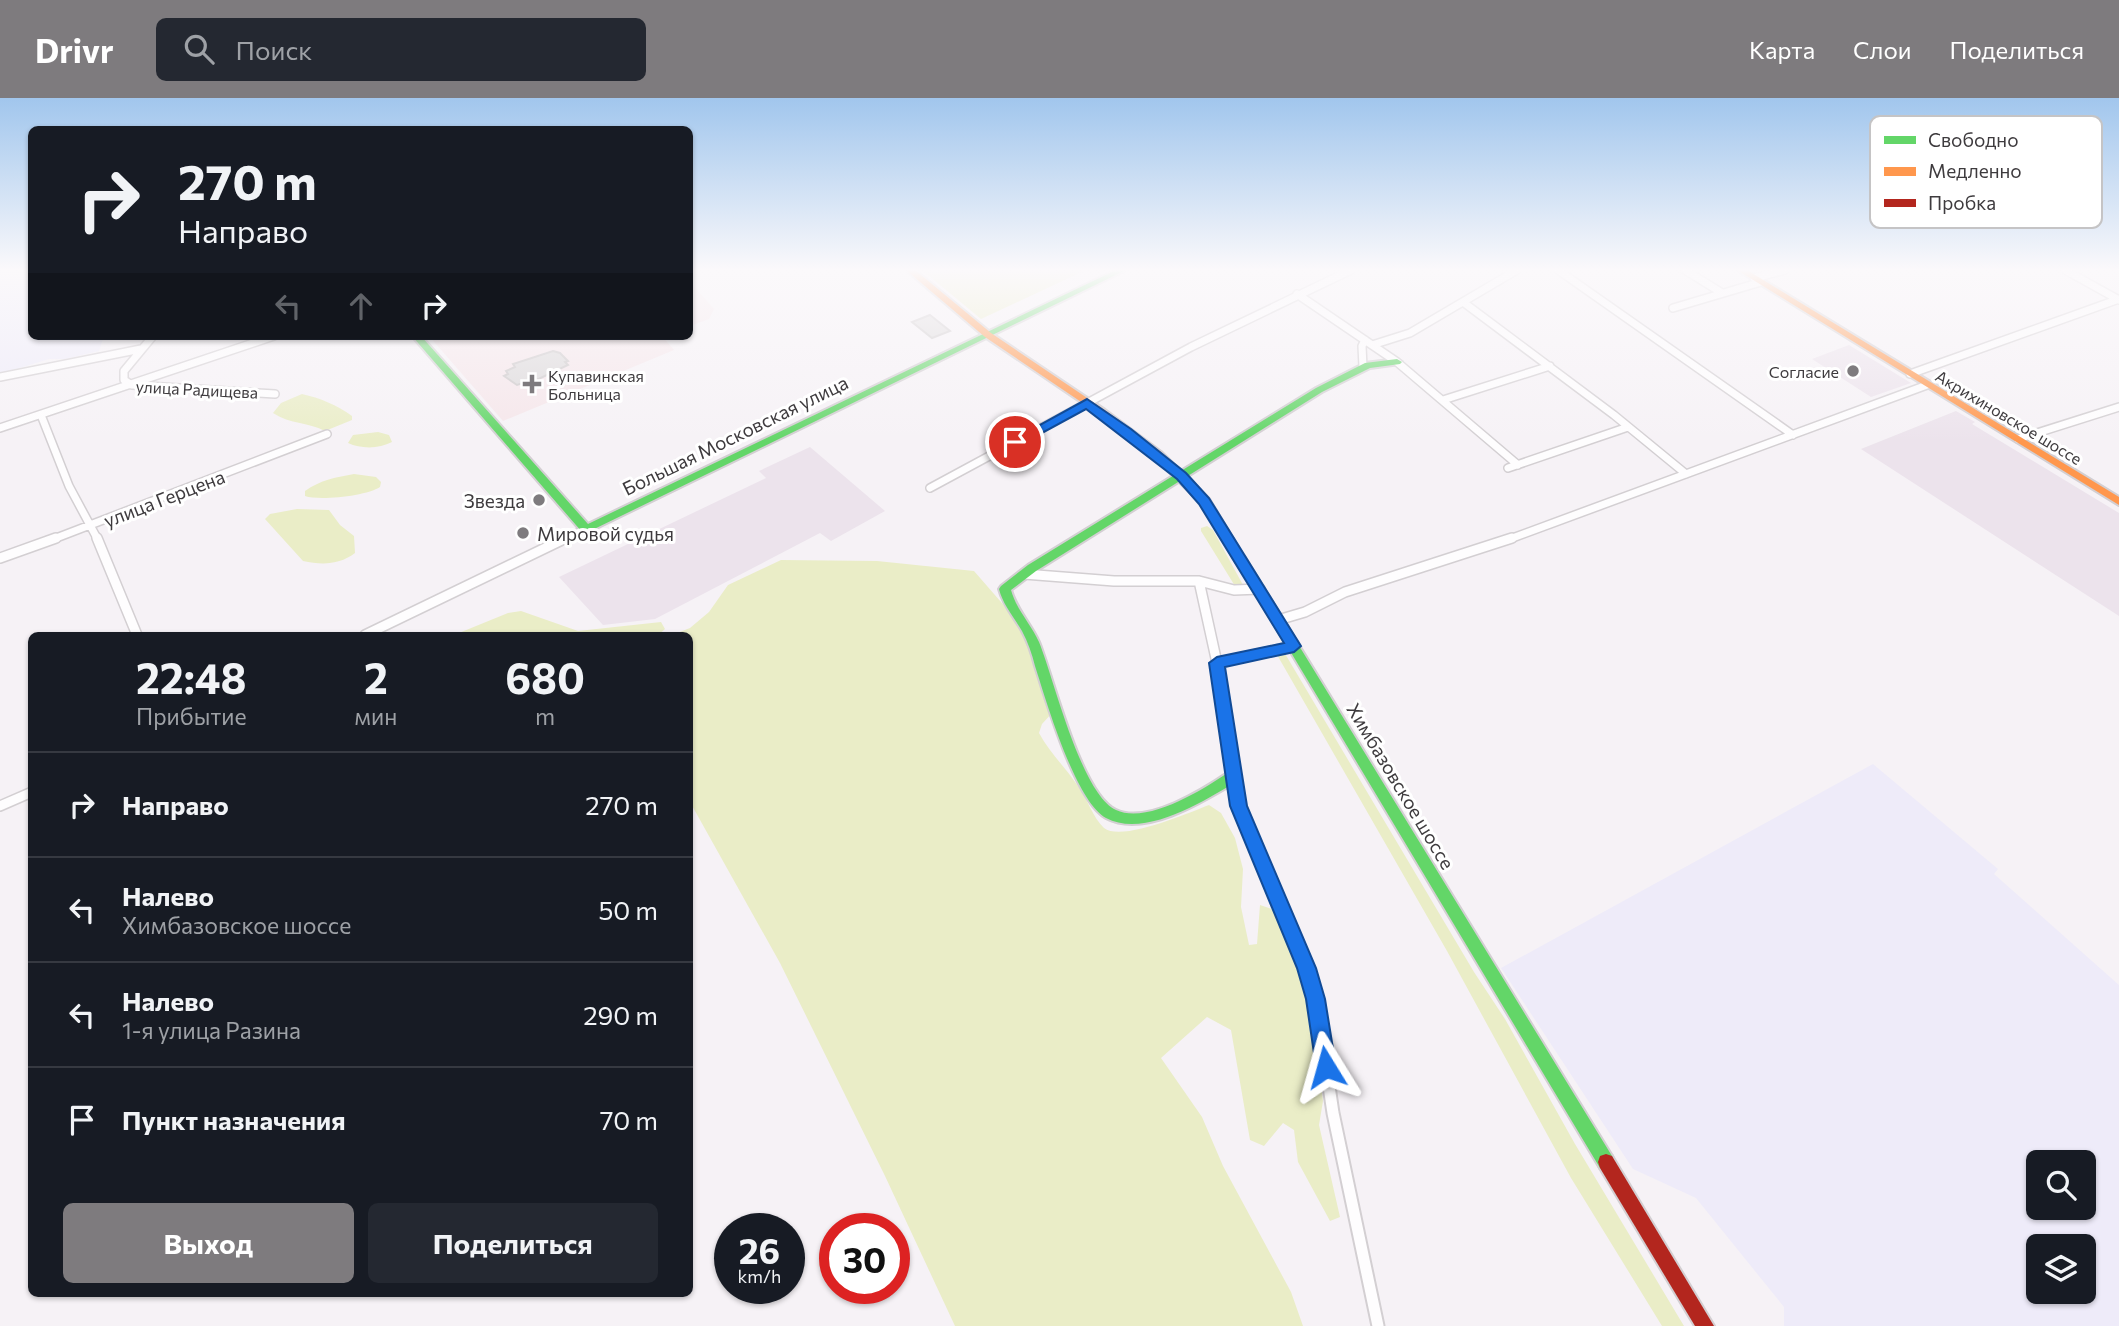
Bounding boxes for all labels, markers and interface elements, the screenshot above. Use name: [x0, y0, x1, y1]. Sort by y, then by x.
search box: [156, 18, 646, 81]
text: Drivr: [35, 29, 114, 70]
icon: search: [180, 30, 218, 68]
text: Поиск: [236, 34, 312, 65]
text: Карта: [1749, 35, 1815, 64]
text: Слои: [1853, 35, 1911, 64]
text: Поделиться: [1949, 35, 2084, 64]
legend: [1870, 116, 2102, 228]
text: Свободно: [1928, 128, 2018, 151]
text: 270 m: [178, 150, 317, 210]
icon: right: [63, 154, 154, 245]
text: Медленно: [1928, 159, 2022, 182]
text: Пробка: [1928, 191, 1996, 214]
text: Направо: [178, 210, 308, 250]
icon: left: [269, 287, 307, 325]
icon: ahead: [342, 287, 380, 325]
icon: right: [415, 287, 453, 325]
place label: Согласие: [1769, 362, 1839, 381]
marker: Согласие: [1845, 363, 1861, 379]
place label: Купавинская Больница: [548, 366, 644, 403]
street label: Акрихиновское шоссе: [1932, 366, 2086, 468]
street label: Большая Московская улица: [618, 370, 852, 500]
marker: Купавинская Больница: [522, 374, 542, 394]
street label: улица Радищева: [135, 376, 259, 402]
pin: [985, 412, 1045, 472]
icon: arrive: [996, 423, 1034, 461]
street label: улица Герцена: [100, 464, 228, 532]
place label: Звезда: [464, 489, 525, 512]
marker: Звезда: [531, 492, 547, 508]
place label: Мировой судья: [537, 522, 674, 545]
marker: Мировой судья: [515, 525, 531, 541]
text: 22:48: [136, 651, 247, 703]
text: 2: [364, 651, 388, 703]
text: 680: [505, 651, 585, 703]
street label: Химбазовское шоссе: [1342, 699, 1460, 873]
text: Прибытие: [136, 702, 247, 730]
text: мин: [355, 702, 397, 730]
text: m: [535, 702, 555, 730]
icon: right: [63, 786, 101, 824]
text: Направо: [122, 789, 229, 820]
text: 270 m: [585, 789, 658, 820]
text: Налево: [122, 880, 214, 911]
icon: left: [63, 891, 101, 929]
text: 50 m: [598, 894, 658, 925]
text: Химбазовское шоссе: [122, 911, 351, 939]
text: Налево: [122, 985, 214, 1016]
icon: left: [63, 996, 101, 1034]
text: 290 m: [583, 999, 658, 1030]
text: 1-я улица Разина: [122, 1016, 301, 1044]
position arrow: [1289, 1030, 1363, 1104]
icon: arrive: [63, 1101, 101, 1139]
text: Пункт назначения: [122, 1104, 346, 1135]
text: 70 m: [600, 1104, 658, 1135]
map controls: [2026, 1150, 2096, 1304]
button: search: [2026, 1150, 2096, 1220]
button: Выход: [63, 1203, 354, 1283]
button: Поделиться: [368, 1203, 658, 1283]
speed limit sign: 30: [819, 1213, 910, 1304]
text: 26: [739, 1228, 780, 1271]
button: layers: [2026, 1234, 2096, 1304]
text: km/h: [738, 1265, 781, 1287]

